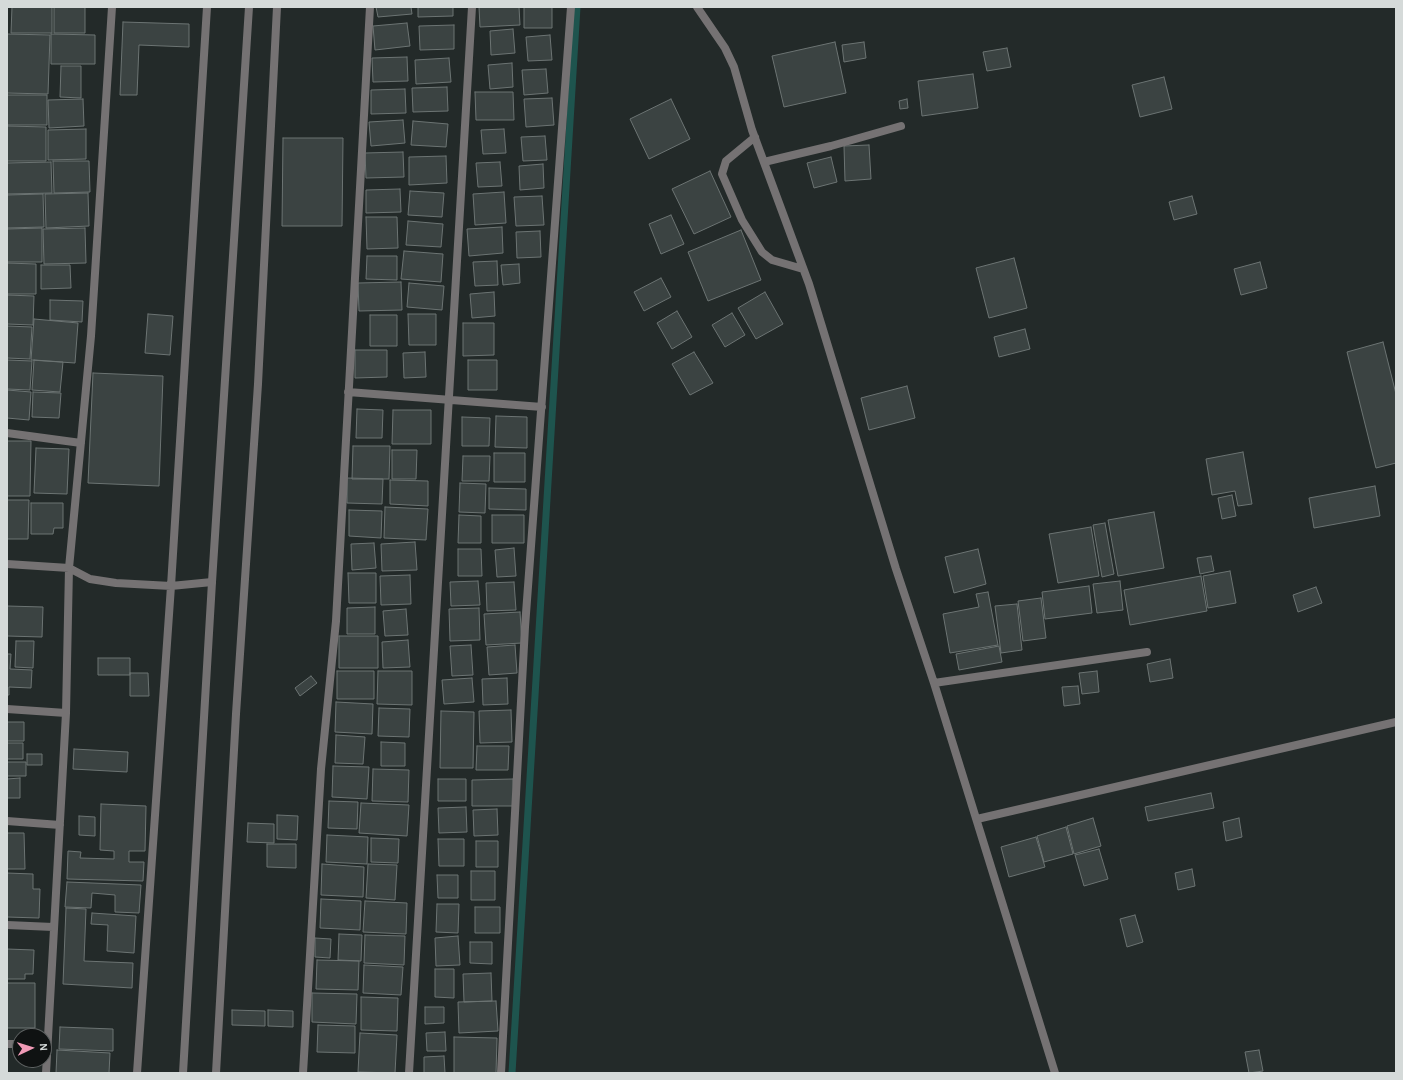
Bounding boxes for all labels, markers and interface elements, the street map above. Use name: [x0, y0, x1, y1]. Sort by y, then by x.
north arrow: [12, 1028, 52, 1068]
text: N: [38, 1043, 49, 1051]

